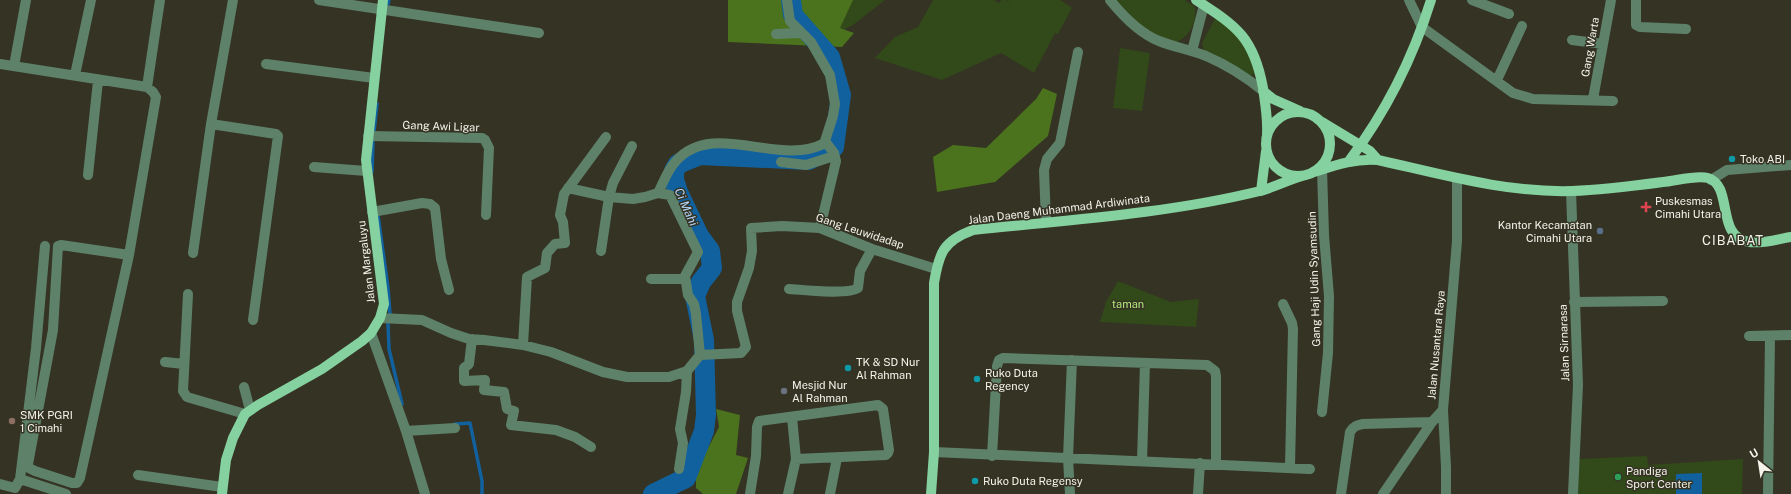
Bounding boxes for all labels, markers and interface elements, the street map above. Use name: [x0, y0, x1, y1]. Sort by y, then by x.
street label: Gang Warta: [1579, 16, 1601, 78]
street label: Gang Awi Ligar: [402, 119, 480, 133]
place label: Toko ABI: [1740, 153, 1785, 165]
marker: Toko ABI: [1727, 154, 1737, 164]
water label: Ci Mahi: [671, 186, 701, 228]
street label: Jalan Daeng Muhammad Ardiwinata: [968, 192, 1150, 226]
place label: Puskesmas Cimahi Utara: [1655, 195, 1721, 220]
marker: Puskesmas Cimahi Utara: [1640, 201, 1652, 213]
street label: Gang Leuwidadap: [814, 211, 906, 251]
street label: Gang Haji Udin Syamsudin: [1306, 211, 1322, 347]
place label: Kantor Kecamatan Cimahi Utara: [1498, 219, 1592, 244]
street label: Jalan Margaluyu: [355, 220, 377, 304]
marker: Kantor Kecamatan Cimahi Utara: [1595, 226, 1605, 236]
district label: CIBABAT: [1702, 233, 1764, 248]
street label: Jalan Nusantara Raya: [1425, 290, 1447, 400]
park label: taman: [1112, 298, 1144, 310]
street label: Jalan Sirnarasa: [1557, 304, 1571, 382]
place label: TK & SD Nur Al Rahman: [856, 356, 920, 381]
marker: TK & SD Nur Al Rahman: [843, 363, 853, 373]
place label: Ruko Duta Regency: [985, 367, 1038, 392]
marker: Ruko Duta Regency: [972, 374, 982, 384]
place label: Mesjid Nur Al Rahman: [792, 379, 848, 404]
marker: Mesjid Nur Al Rahman: [779, 386, 789, 396]
place label: SMK PGRI 1 Cimahi: [20, 409, 73, 434]
marker: SMK PGRI 1 Cimahi: [7, 416, 17, 426]
north arrow: [1739, 442, 1779, 482]
text: U: [1748, 446, 1760, 461]
place label: Pandiga Sport Center: [1626, 465, 1692, 490]
marker: Pandiga Sport Center: [1613, 472, 1623, 482]
place label: Ruko Duta Regensy: [983, 475, 1083, 487]
marker: Ruko Duta Regensy: [970, 476, 980, 486]

